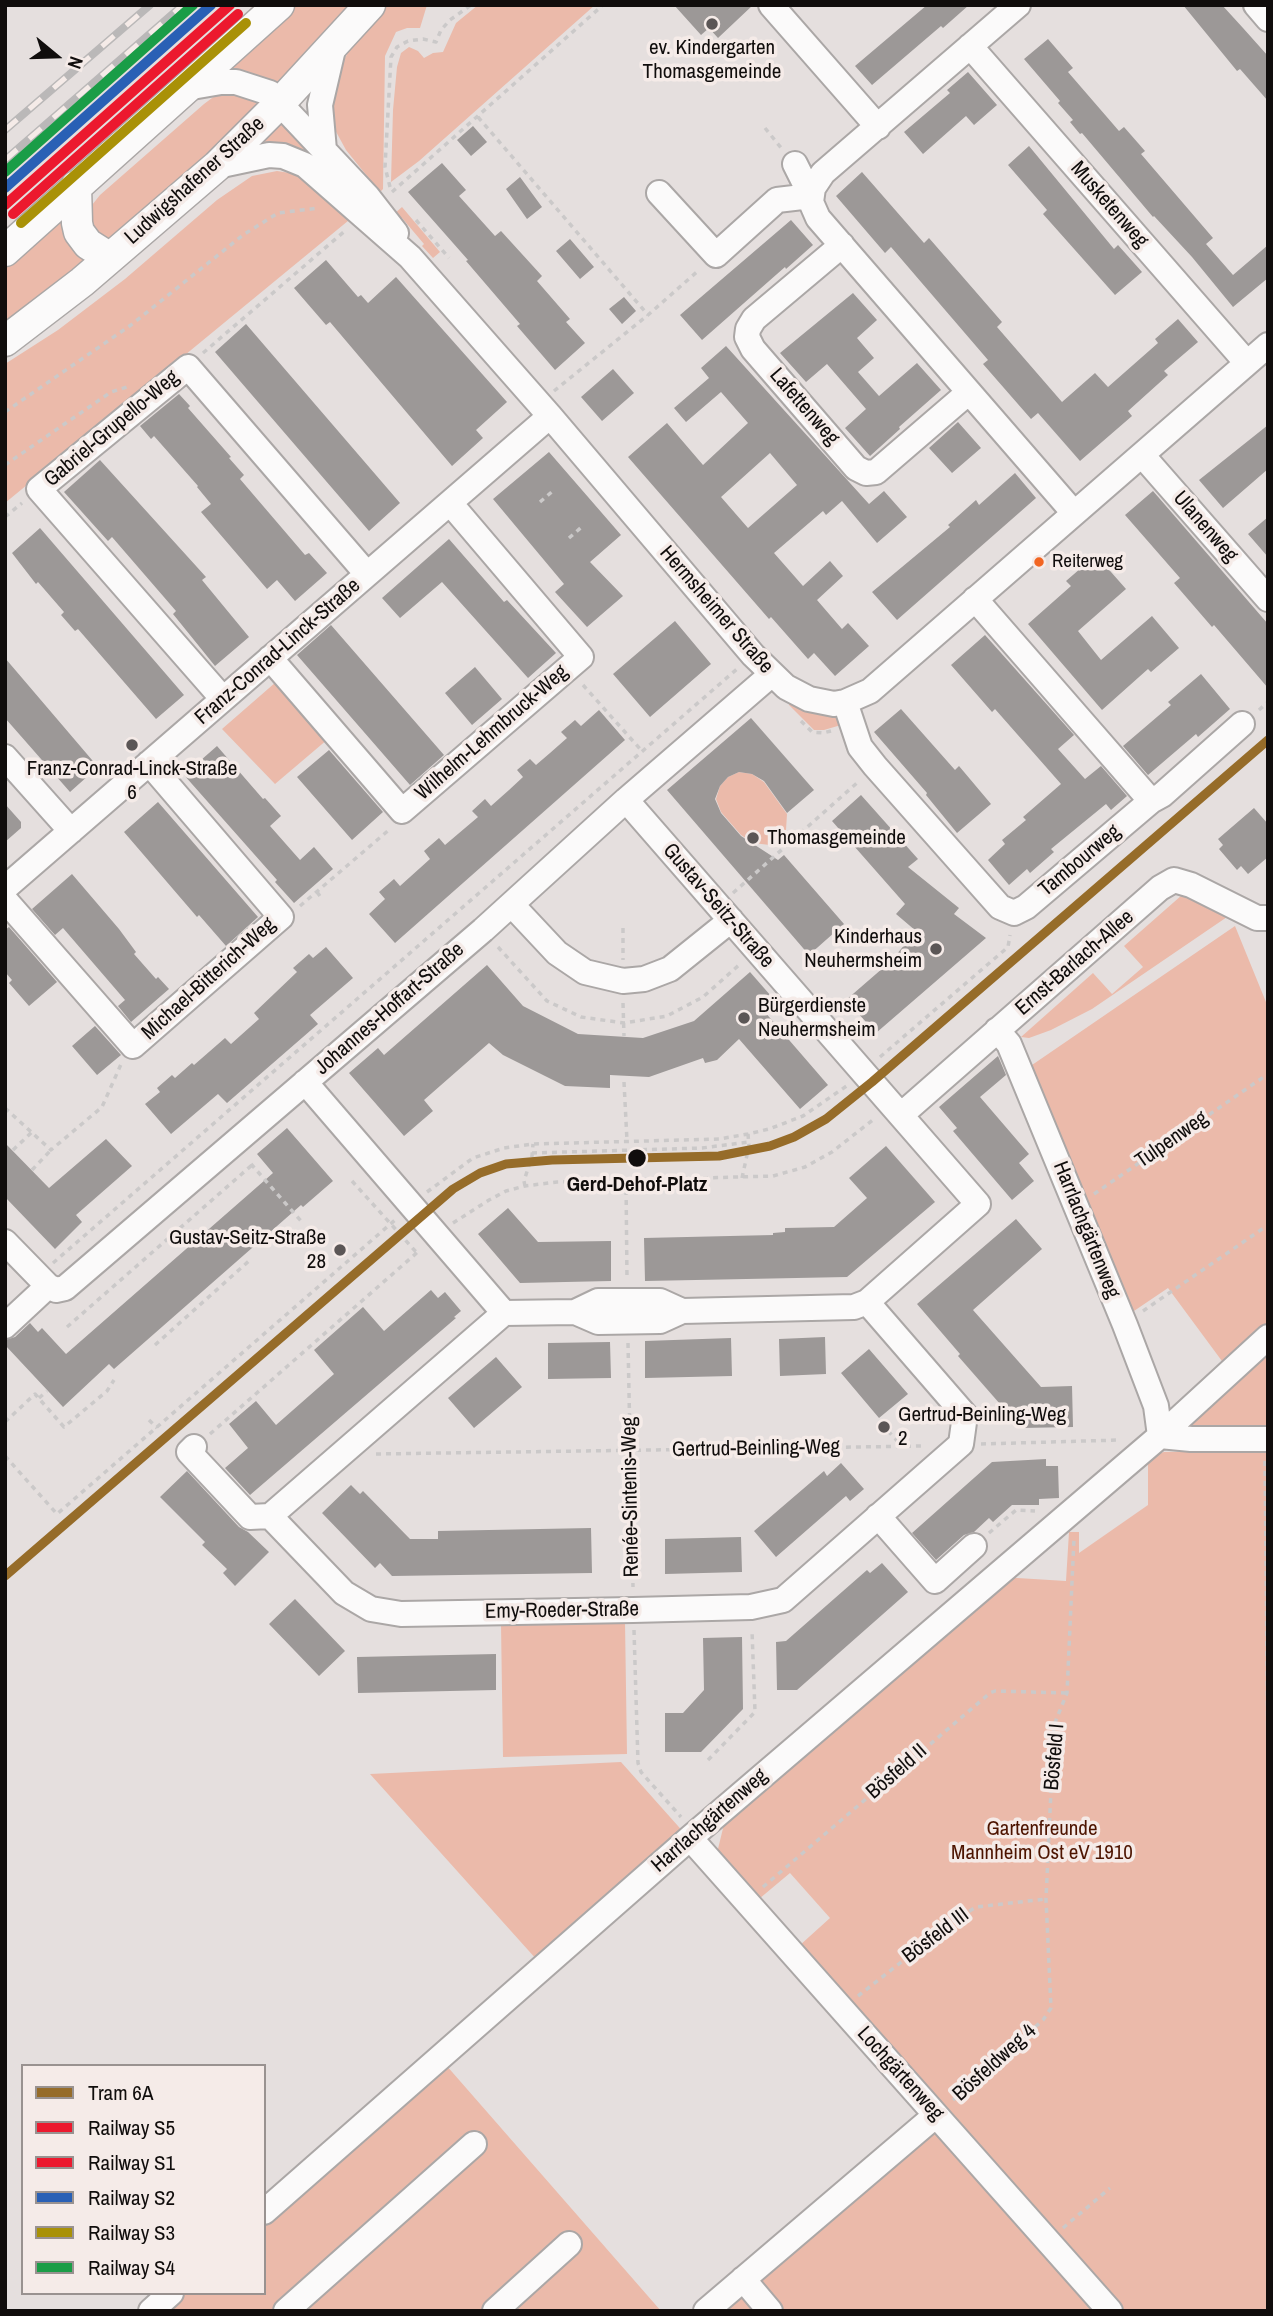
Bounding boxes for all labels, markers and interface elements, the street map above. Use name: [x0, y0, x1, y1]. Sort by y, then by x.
marker: ev. Kindergarten Thomasgemeinde: [704, 16, 720, 32]
north arrow: [21, 21, 91, 91]
place label: ev. Kindergarten Thomasgemeinde: [643, 35, 781, 85]
text: N: [62, 53, 90, 72]
street label: Ludwigshafener Straße: [120, 112, 270, 250]
street label: Musketenweg: [1065, 157, 1153, 253]
street label: Lafettenweg: [764, 363, 844, 451]
street label: Gabriel-Grupello-Weg: [40, 365, 184, 493]
street label: Ulanenweg: [1167, 486, 1243, 568]
street label: Hermsheimer Straße: [654, 541, 778, 679]
place label: Reiterweg: [1052, 551, 1123, 573]
marker: Reiterweg: [1032, 555, 1046, 569]
street label: Franz-Conrad-Linck-Straße: [190, 573, 366, 731]
street label: Wilhelm-Lehmbruck-Weg: [411, 660, 573, 806]
marker: Franz-Conrad-Linck-Straße 6: [124, 737, 140, 753]
place label: Franz-Conrad-Linck-Straße 6: [27, 756, 237, 806]
street label: Tambourweg: [1034, 820, 1126, 902]
place label: Thomasgemeinde: [767, 825, 906, 851]
marker: Thomasgemeinde: [745, 830, 761, 846]
street label: Gustav-Seitz-Straße: [657, 839, 779, 973]
street label: Ernst-Barlach-Allee: [1011, 905, 1139, 1021]
street label: Michael-Bitterich-Weg: [137, 912, 281, 1046]
place label: Kinderhaus Neuhermsheim: [804, 924, 922, 974]
street label: Johannes-Hoffart-Straße: [310, 937, 470, 1081]
marker: Kinderhaus Neuhermsheim: [928, 941, 944, 957]
place label: Bürgerdienste Neuhermsheim: [758, 993, 876, 1043]
marker: Bürgerdienste Neuhermsheim: [736, 1010, 752, 1026]
street label: Tulpenweg: [1131, 1106, 1213, 1174]
marker: Gerd-Dehof-Platz: [626, 1147, 648, 1169]
street label: Harrlachgärtenweg: [1047, 1158, 1125, 1302]
place label: Gerd-Dehof-Platz: [567, 1172, 707, 1198]
place label: Gustav-Seitz-Straße 28: [169, 1225, 326, 1275]
marker: Gustav-Seitz-Straße 28: [332, 1242, 348, 1258]
place label: Gertrud-Beinling-Weg 2: [898, 1402, 1066, 1452]
street label: Renée-Sintenis-Weg: [617, 1417, 645, 1577]
marker: Gertrud-Beinling-Weg 2: [876, 1419, 892, 1435]
street label: Gertrud-Beinling-Weg: [672, 1435, 840, 1463]
street label: Emy-Roeder-Straße: [485, 1597, 639, 1625]
street label: Bösfeld I: [1040, 1723, 1070, 1791]
street label: Bösfeld II: [862, 1739, 932, 1805]
street label: Harrlachgärtenweg: [647, 1764, 773, 1878]
park label: Gartenfreunde Mannheim Ost eV 1910: [951, 1816, 1133, 1866]
street label: Bösfeld III: [898, 1903, 974, 1969]
street label: Bösfeldweg 4: [948, 2019, 1042, 2107]
street label: Lochgärtenweg: [851, 2022, 949, 2126]
legend: [21, 2064, 266, 2295]
text: Tram 6A: [88, 2078, 153, 2107]
text: Railway S5: [88, 2113, 175, 2142]
text: Railway S1: [88, 2148, 175, 2177]
text: Railway S2: [88, 2183, 175, 2212]
text: Railway S3: [88, 2218, 175, 2247]
text: Railway S4: [88, 2253, 175, 2282]

